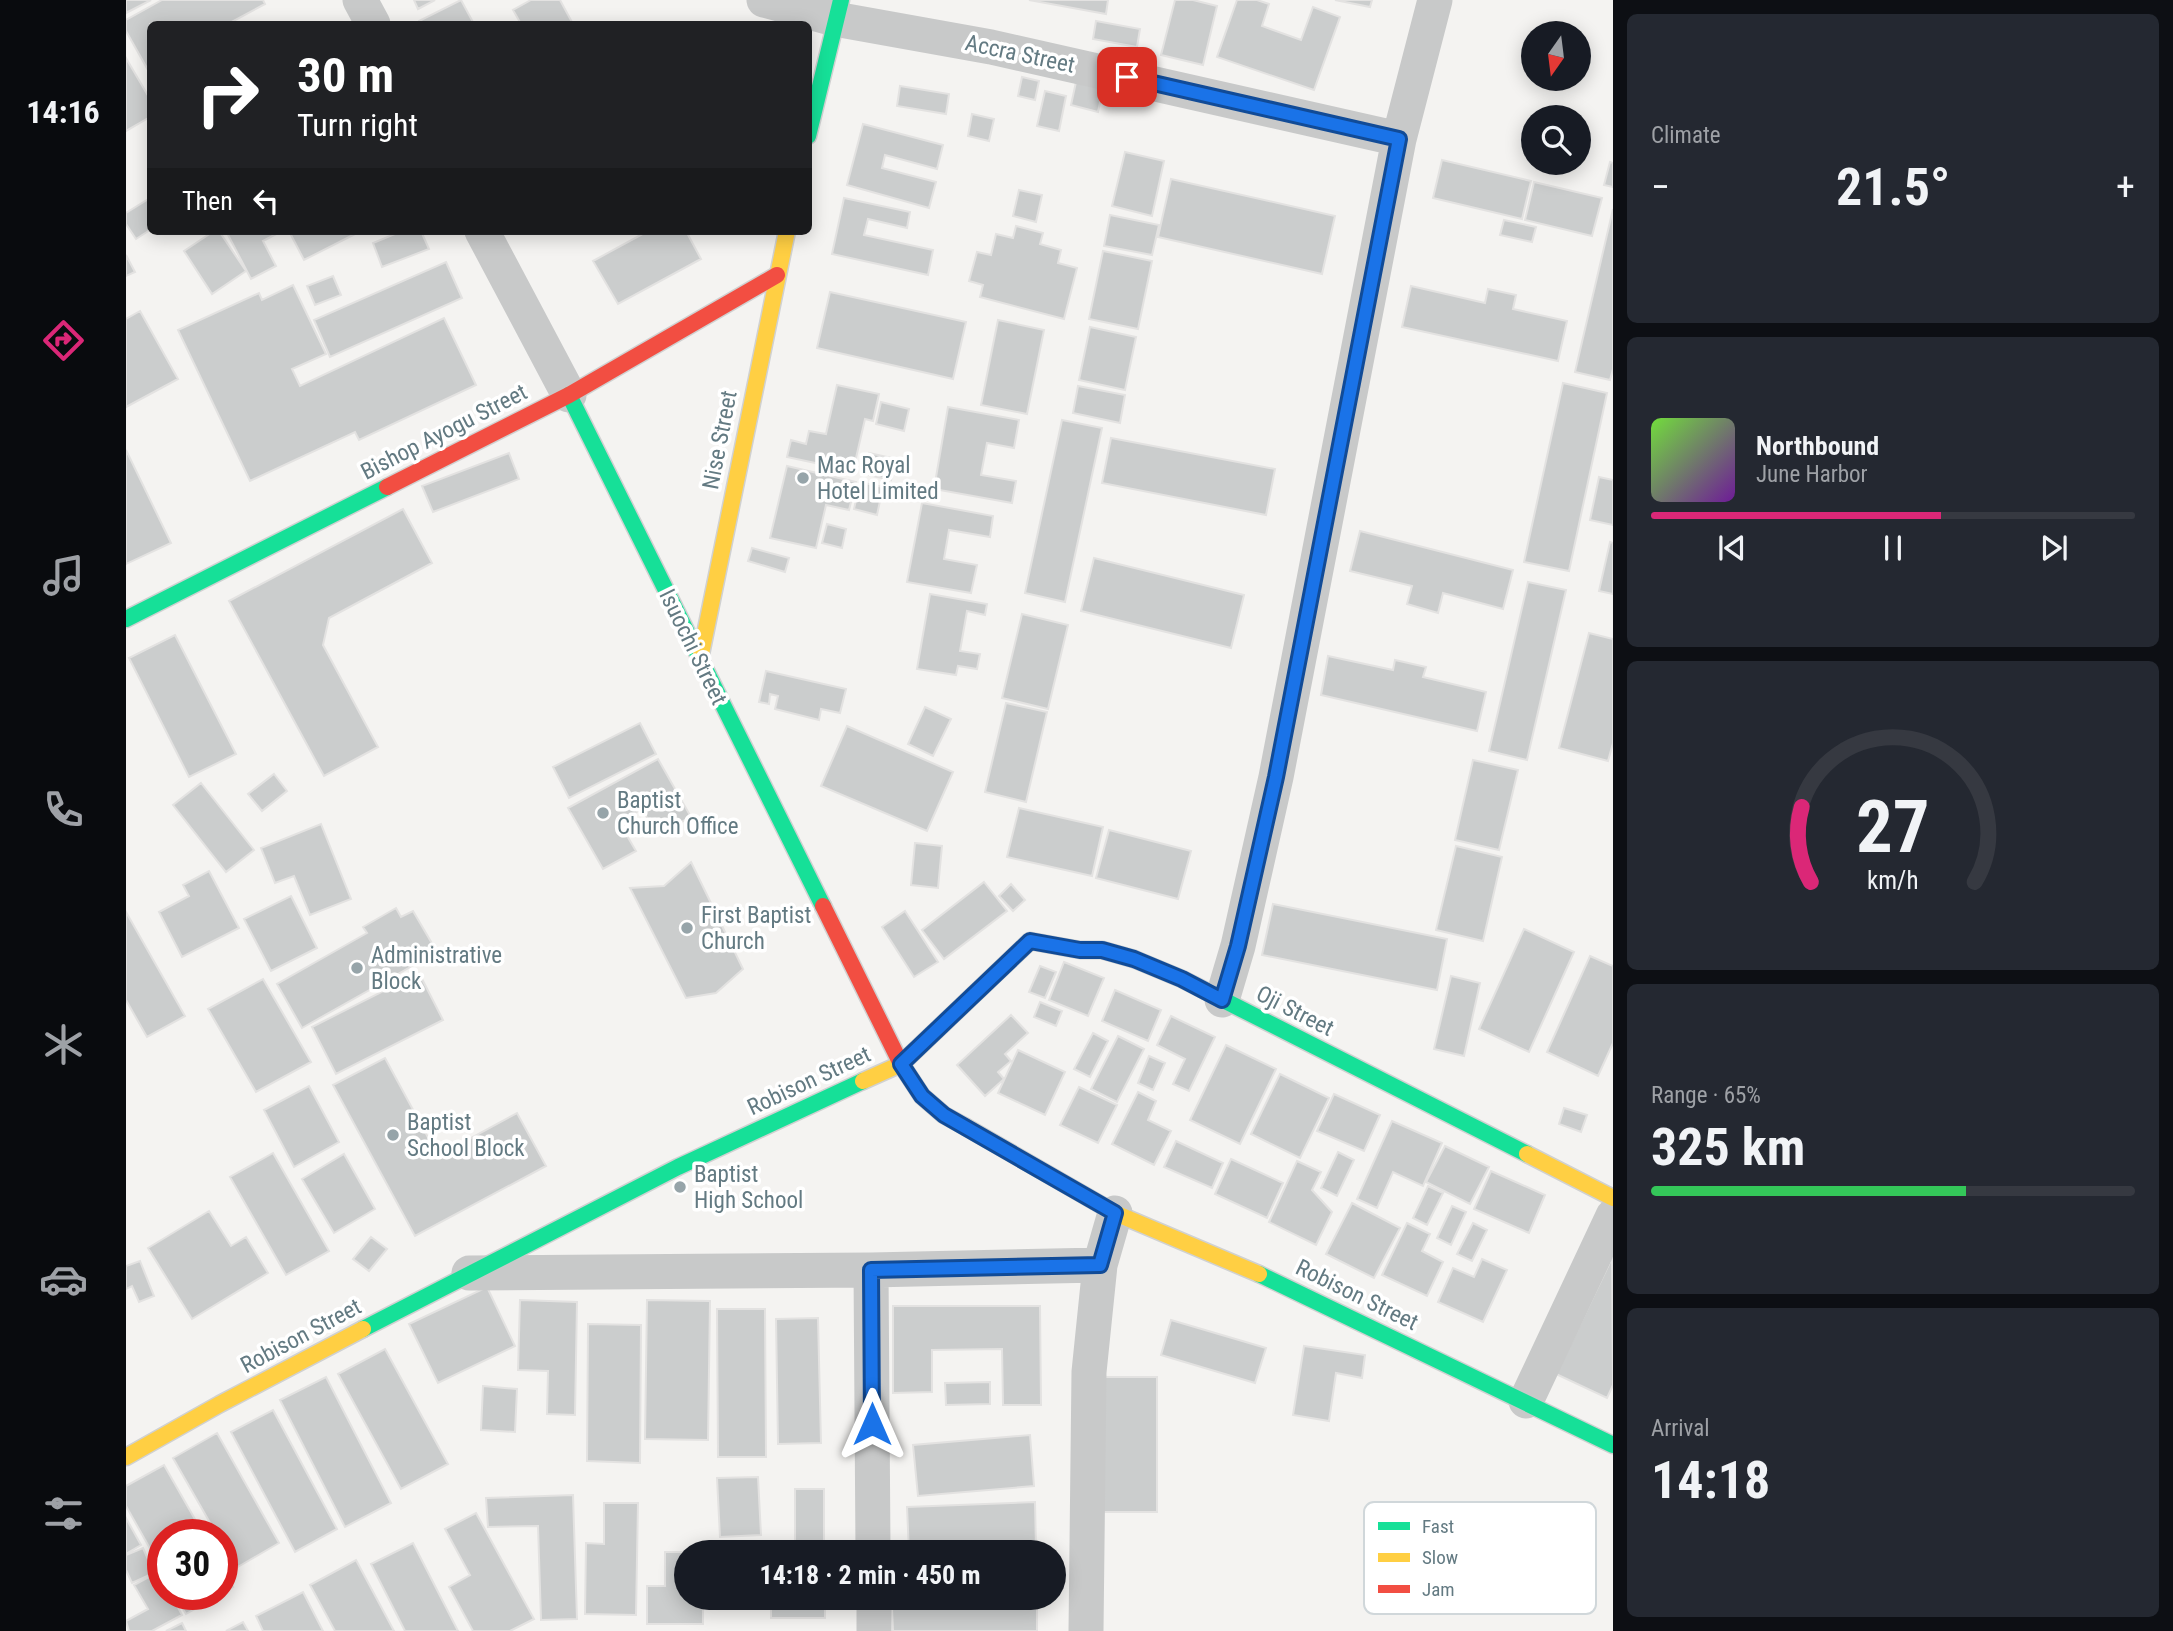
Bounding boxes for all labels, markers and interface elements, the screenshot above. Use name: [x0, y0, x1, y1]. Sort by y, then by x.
north arrow: [1521, 21, 1591, 91]
map controls: [1521, 21, 1591, 175]
street label: Accra Street: [963, 29, 1077, 79]
text: 30 m: [297, 47, 394, 104]
pin: [1097, 47, 1157, 107]
icon: right: [182, 49, 273, 140]
icon: arrive: [1108, 58, 1146, 96]
text: 14:16: [26, 93, 100, 131]
button: search: [1521, 105, 1591, 175]
text: Turn right: [297, 106, 418, 144]
text: Climate: [1651, 122, 1721, 149]
text: 21.5°: [1836, 157, 1950, 218]
text: −: [1651, 165, 1670, 209]
text: +: [2116, 165, 2135, 209]
icon: left: [247, 182, 285, 220]
text: Then: [182, 186, 233, 216]
icon: directions: [39, 316, 88, 365]
street label: Bishop Ayogu Street: [356, 378, 532, 486]
street label: Nise Street: [697, 388, 743, 492]
text: Northbound: [1756, 431, 1879, 461]
place label: Mac Royal Hotel Limited: [817, 452, 939, 505]
text: June Harbor: [1756, 461, 1868, 488]
marker: Mac Royal Hotel Limited: [795, 470, 811, 486]
icon: previous: [1713, 529, 1751, 567]
icon: pause: [1874, 529, 1912, 567]
icon: next: [2035, 529, 2073, 567]
icon: music: [39, 551, 88, 600]
street label: Isuochi Street: [653, 585, 733, 709]
text: 27: [1856, 784, 1930, 870]
icon: phone: [39, 785, 88, 834]
place label: Baptist Church Office: [617, 787, 738, 840]
marker: Baptist Church Office: [595, 805, 611, 821]
text: km/h: [1867, 865, 1919, 894]
place label: First Baptist Church: [701, 902, 811, 955]
marker: First Baptist Church: [679, 920, 695, 936]
place label: Administrative Block: [371, 942, 502, 995]
marker: Administrative Block: [349, 960, 365, 976]
street label: Oji Street: [1252, 980, 1338, 1042]
icon: climate: [39, 1020, 88, 1069]
street label: Robison Street: [743, 1041, 875, 1121]
text: Range · 65%: [1651, 1082, 1761, 1109]
place label: Baptist School Block: [407, 1109, 525, 1162]
text: 325 km: [1651, 1117, 1805, 1178]
marker: Baptist School Block: [385, 1127, 401, 1143]
place label: Baptist High School: [694, 1161, 803, 1214]
marker: Baptist High School: [672, 1179, 688, 1195]
street label: Robison Street: [1291, 1254, 1423, 1336]
icon: car: [39, 1255, 88, 1304]
street label: Robison Street: [236, 1293, 366, 1379]
position arrow: [835, 1387, 909, 1461]
text: Arrival: [1651, 1415, 1710, 1442]
text: 14:18: [1651, 1450, 1770, 1511]
icon: filters: [39, 1489, 88, 1538]
legend: [1364, 1502, 1596, 1614]
text: Fast: [1422, 1515, 1454, 1538]
speed limit sign: 30: [147, 1519, 238, 1610]
text: Slow: [1422, 1546, 1458, 1569]
text: 14:18 · 2 min · 450 m: [760, 1560, 980, 1590]
text: Jam: [1422, 1578, 1455, 1601]

